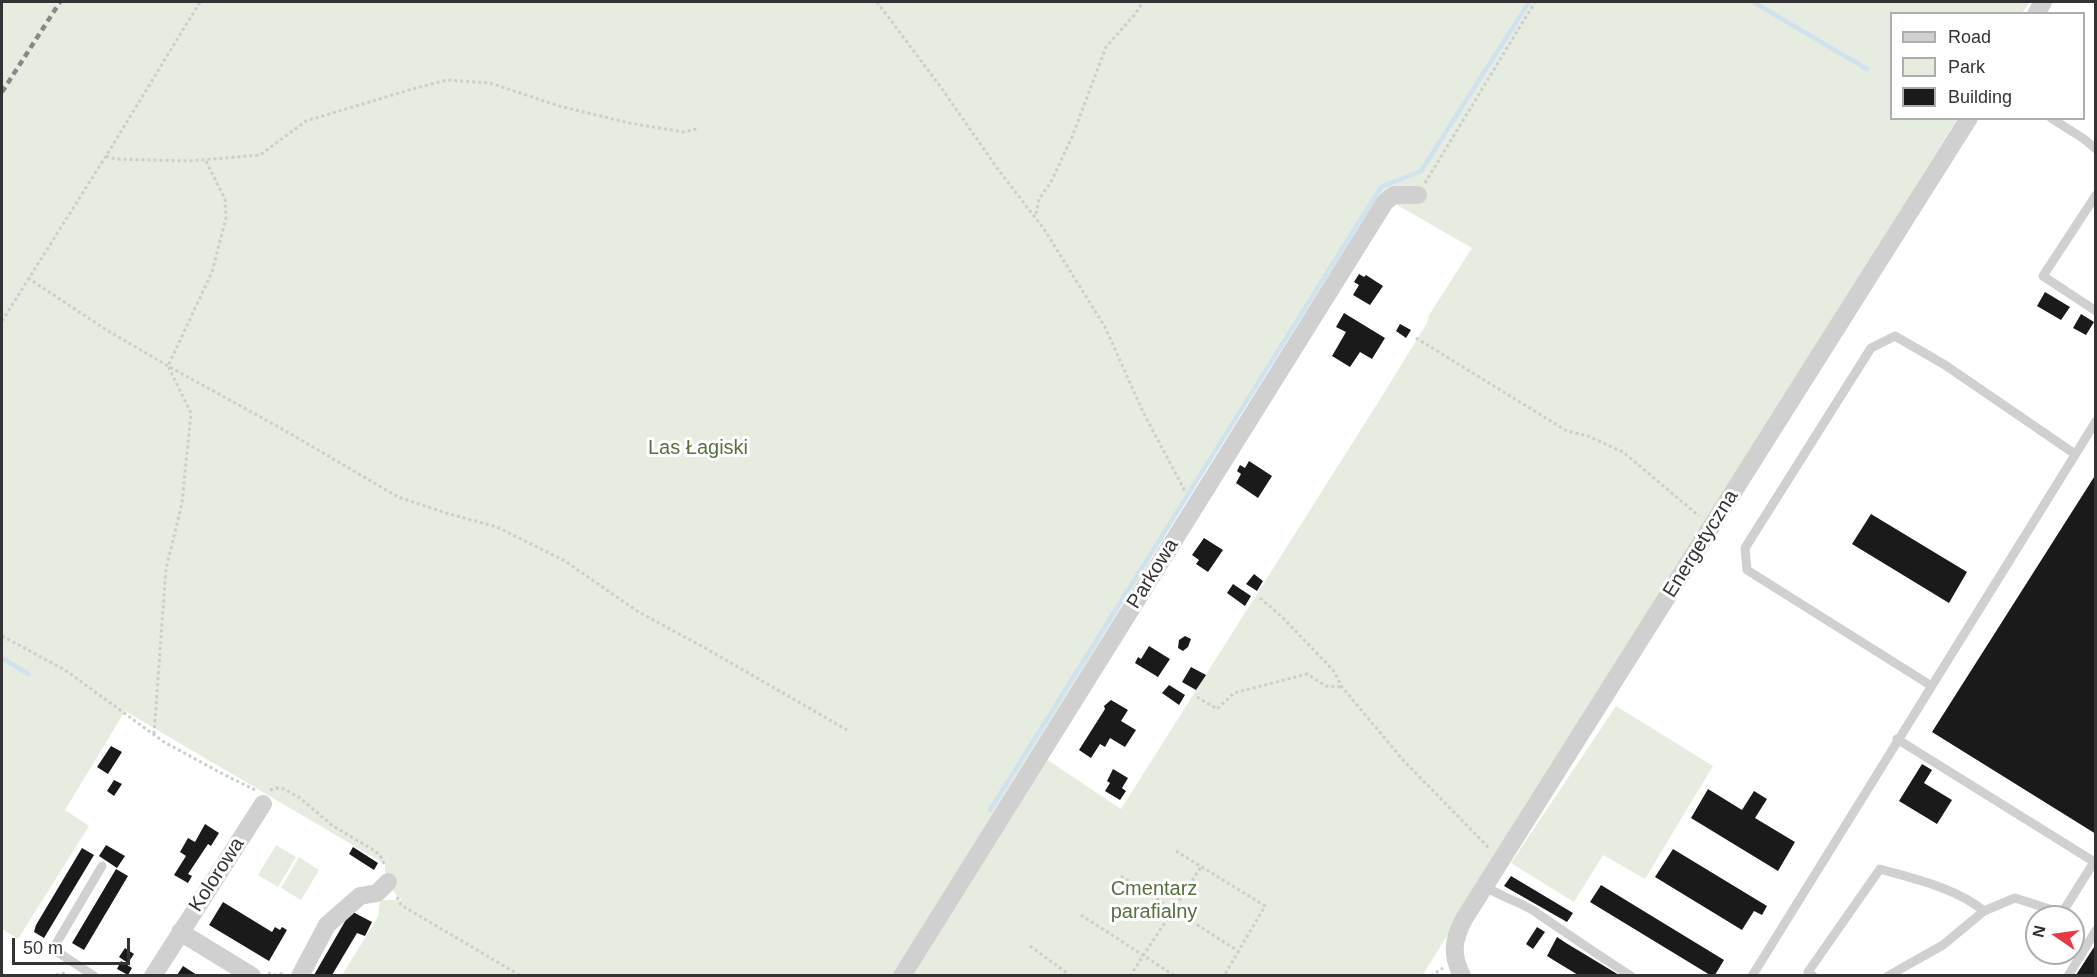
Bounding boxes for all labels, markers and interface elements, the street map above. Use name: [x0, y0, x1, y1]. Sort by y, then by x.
legend: [1890, 12, 2085, 120]
text: Road: [1948, 27, 1991, 47]
text: Park: [1948, 57, 1985, 77]
text: Building: [1948, 87, 2012, 107]
park label: Las Łagiski: [648, 436, 748, 460]
street label: Energetyczna: [1658, 486, 1744, 602]
street label: Parkowa: [1122, 535, 1184, 613]
street label: Kolorowa: [184, 834, 250, 916]
park label: Cmentarz parafialny: [1111, 877, 1197, 924]
north arrow: [2025, 905, 2085, 965]
text: N: [2029, 924, 2049, 939]
scale bar: [15, 926, 134, 964]
text: 50 m: [23, 938, 63, 958]

